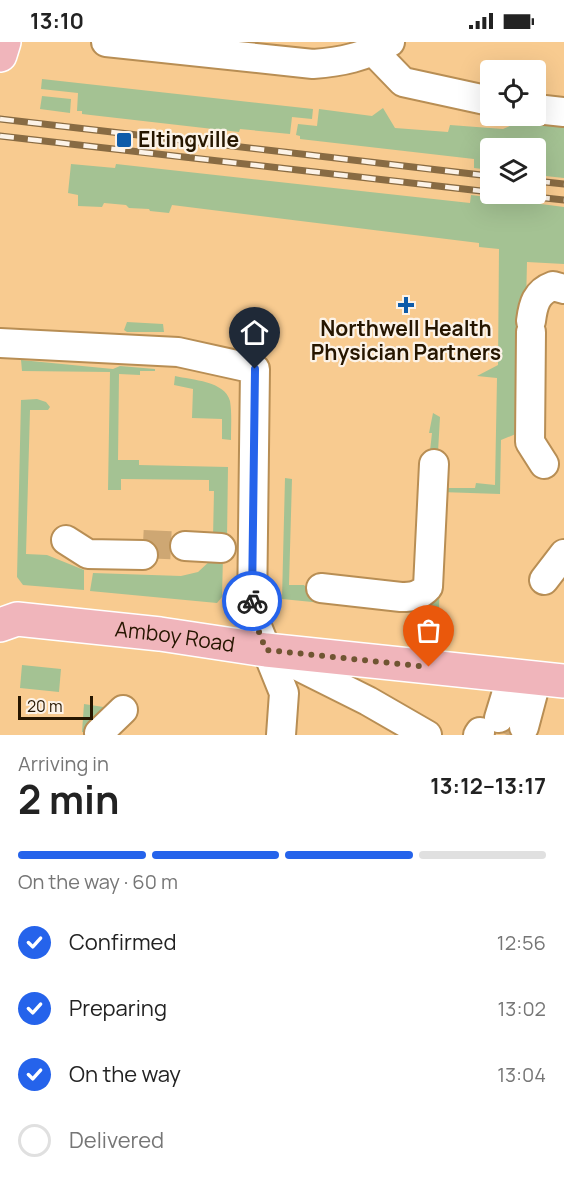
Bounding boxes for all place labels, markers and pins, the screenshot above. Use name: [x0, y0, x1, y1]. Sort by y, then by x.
place label: Eltingville: [138, 125, 239, 153]
marker: Eltingville: [115, 131, 133, 149]
marker: Northwell Health Physician Partners: [397, 296, 415, 314]
pin: [229, 307, 280, 369]
place label: Northwell Health Physician Partners: [311, 314, 501, 366]
pin: [403, 605, 454, 667]

